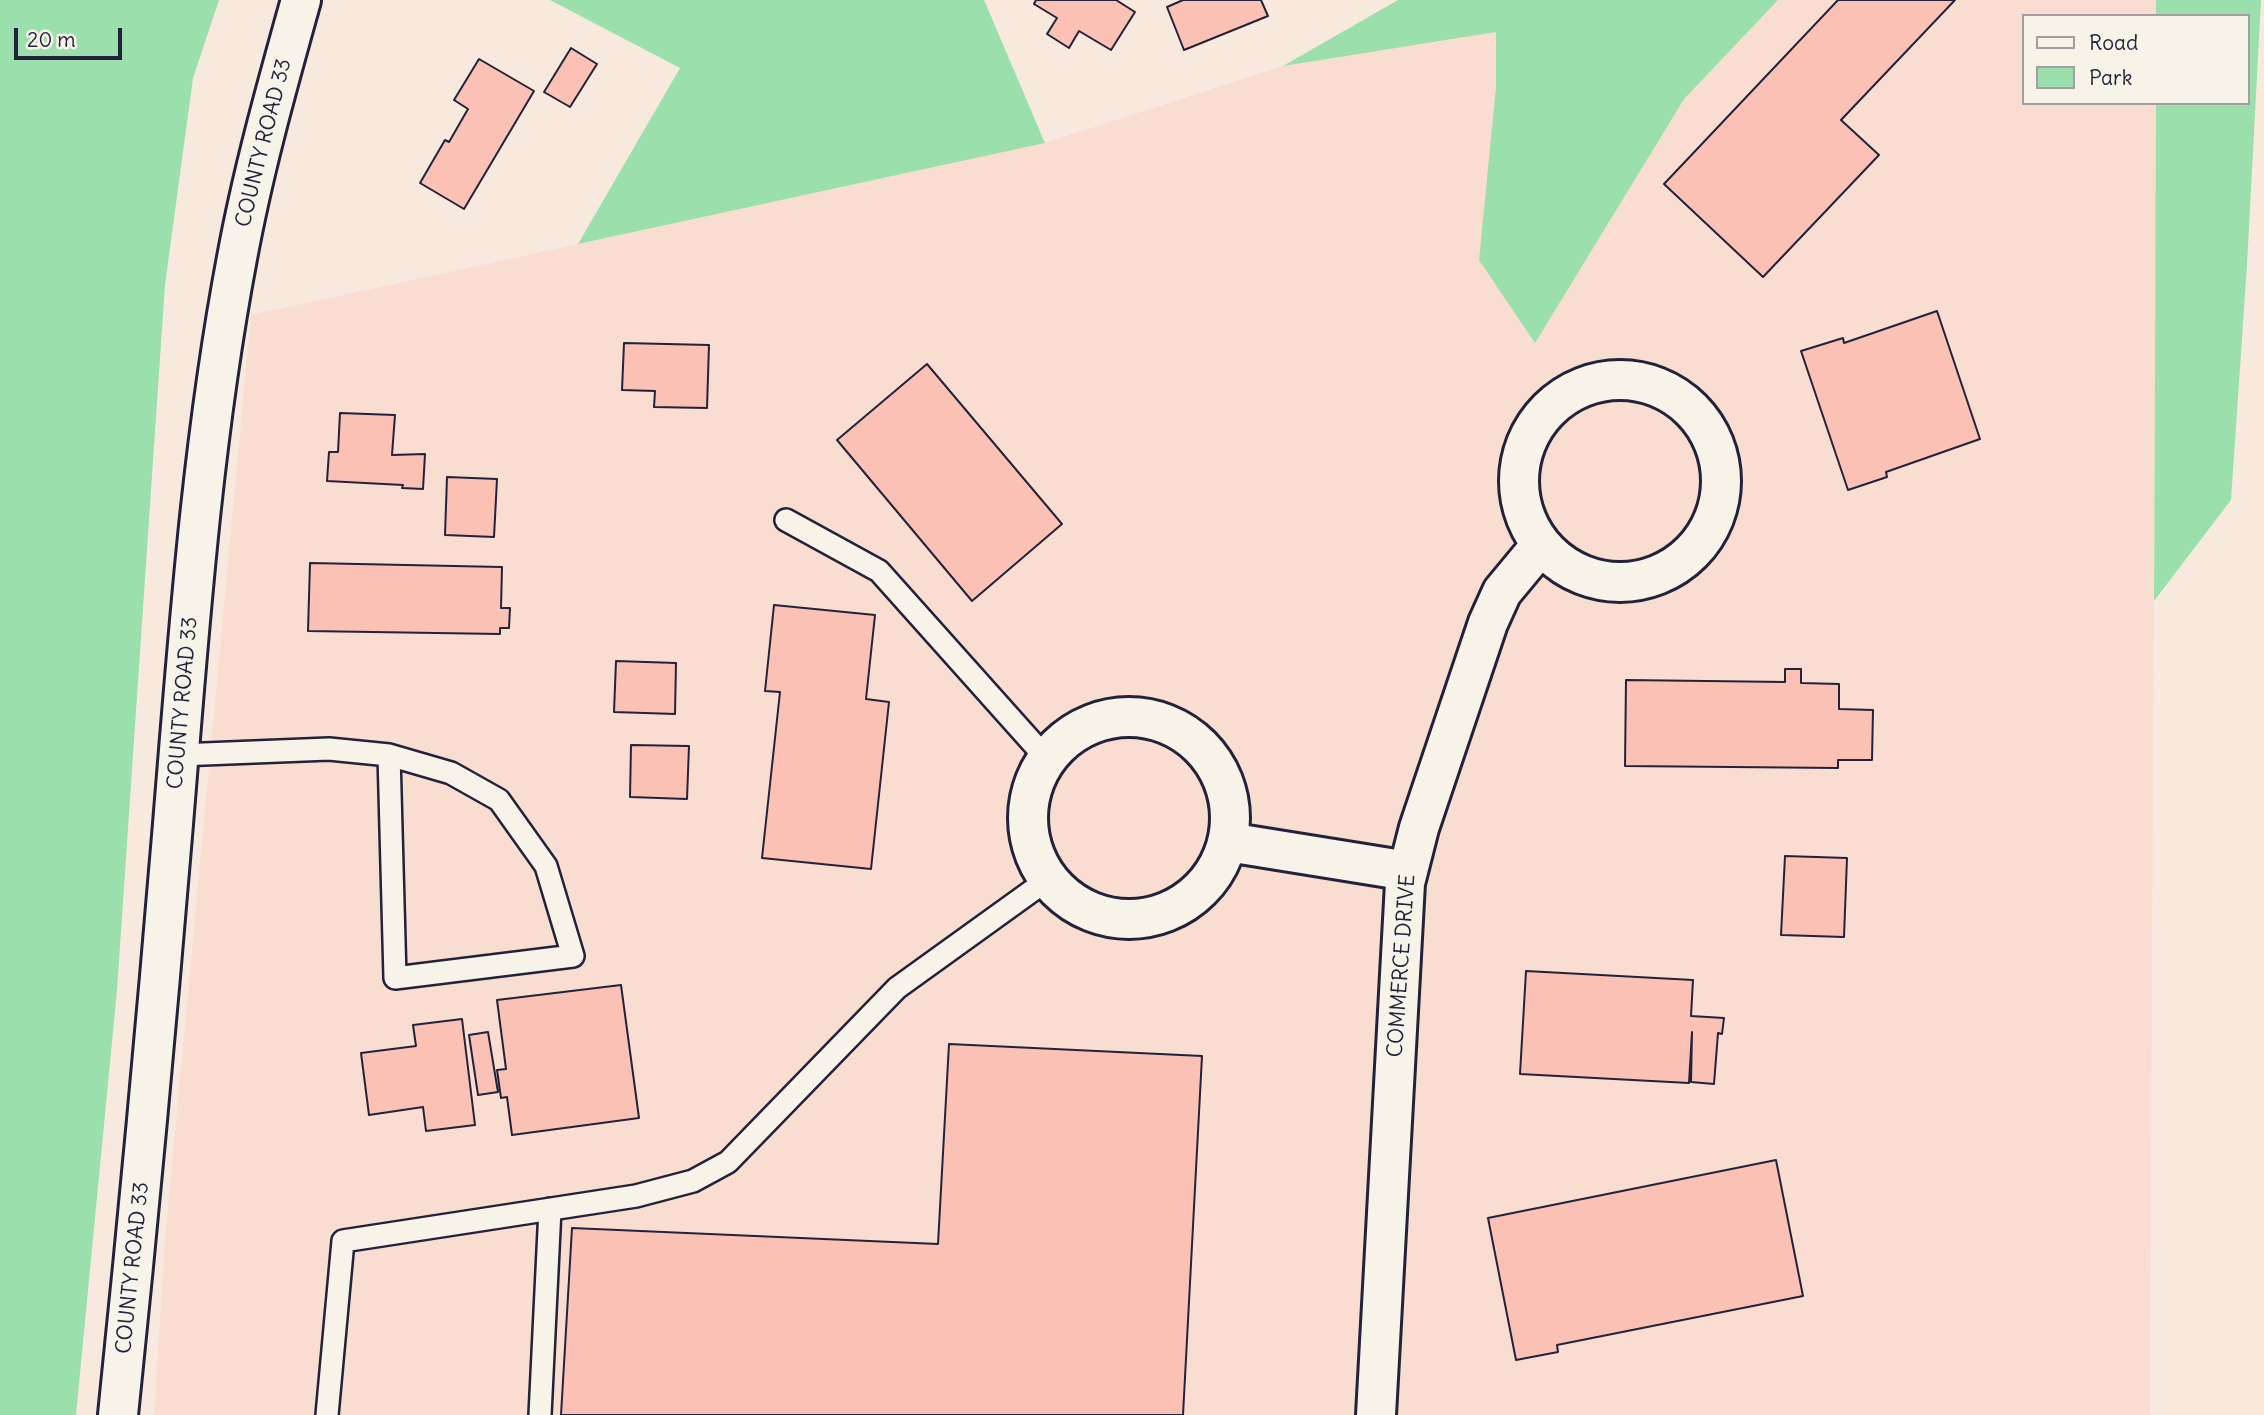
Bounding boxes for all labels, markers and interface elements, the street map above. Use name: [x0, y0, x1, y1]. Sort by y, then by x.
scale bar: [18, 14, 126, 58]
legend: [2022, 14, 2250, 105]
text: 20 m: [27, 26, 76, 53]
text: Road: [2089, 29, 2138, 56]
street label: COUNTY ROAD 33: [231, 56, 297, 230]
text: Park: [2089, 64, 2132, 91]
street label: COUNTY ROAD 33: [163, 616, 203, 790]
street label: COMMERCE DRIVE: [1383, 874, 1421, 1058]
street label: COUNTY ROAD 33: [111, 1181, 155, 1355]

